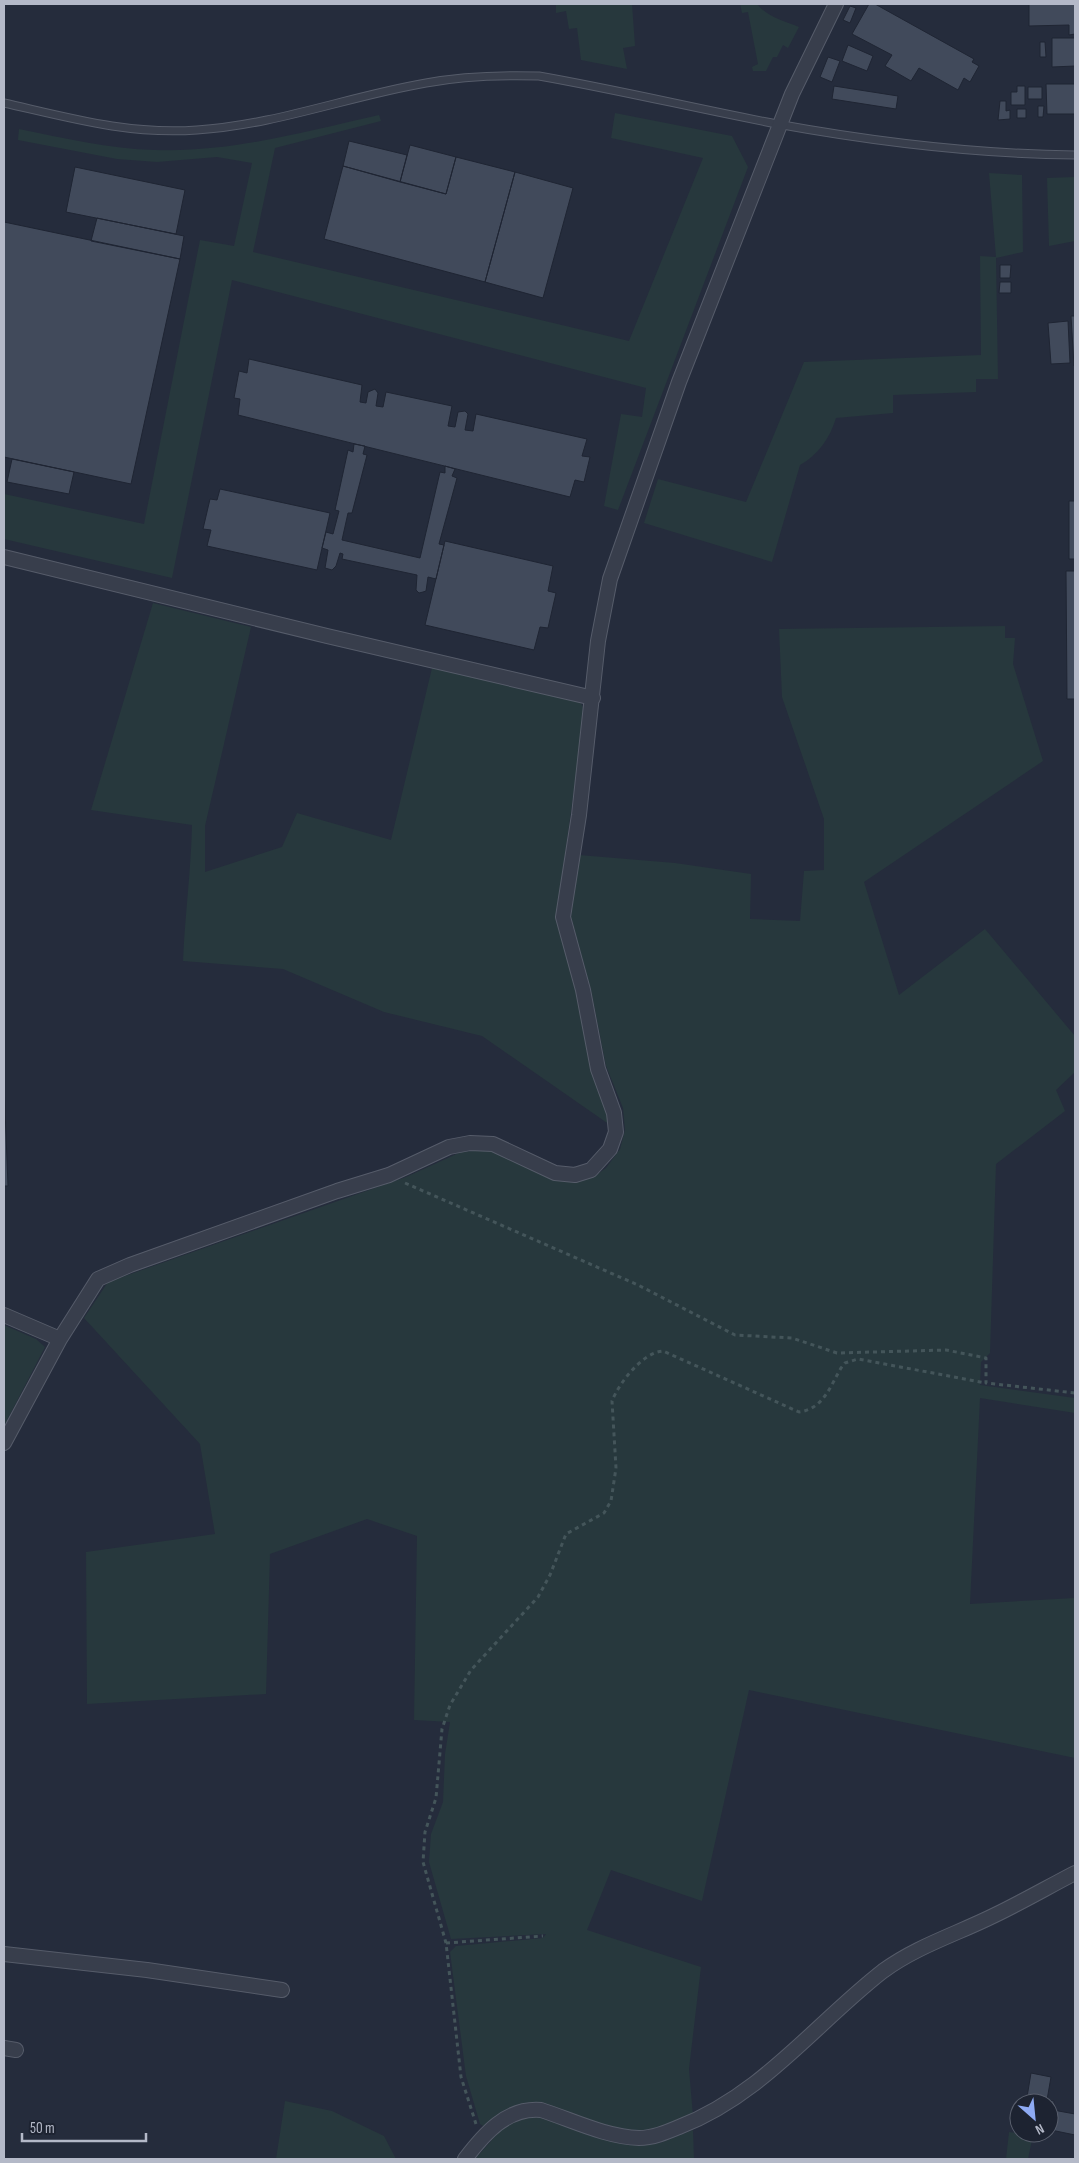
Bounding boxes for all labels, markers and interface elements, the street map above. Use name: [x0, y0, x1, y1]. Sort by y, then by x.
north arrow: [1009, 2093, 1059, 2143]
scale bar: [22, 2110, 146, 2142]
text: 50 m: [30, 2119, 55, 2138]
text: N: [1032, 2120, 1047, 2138]

